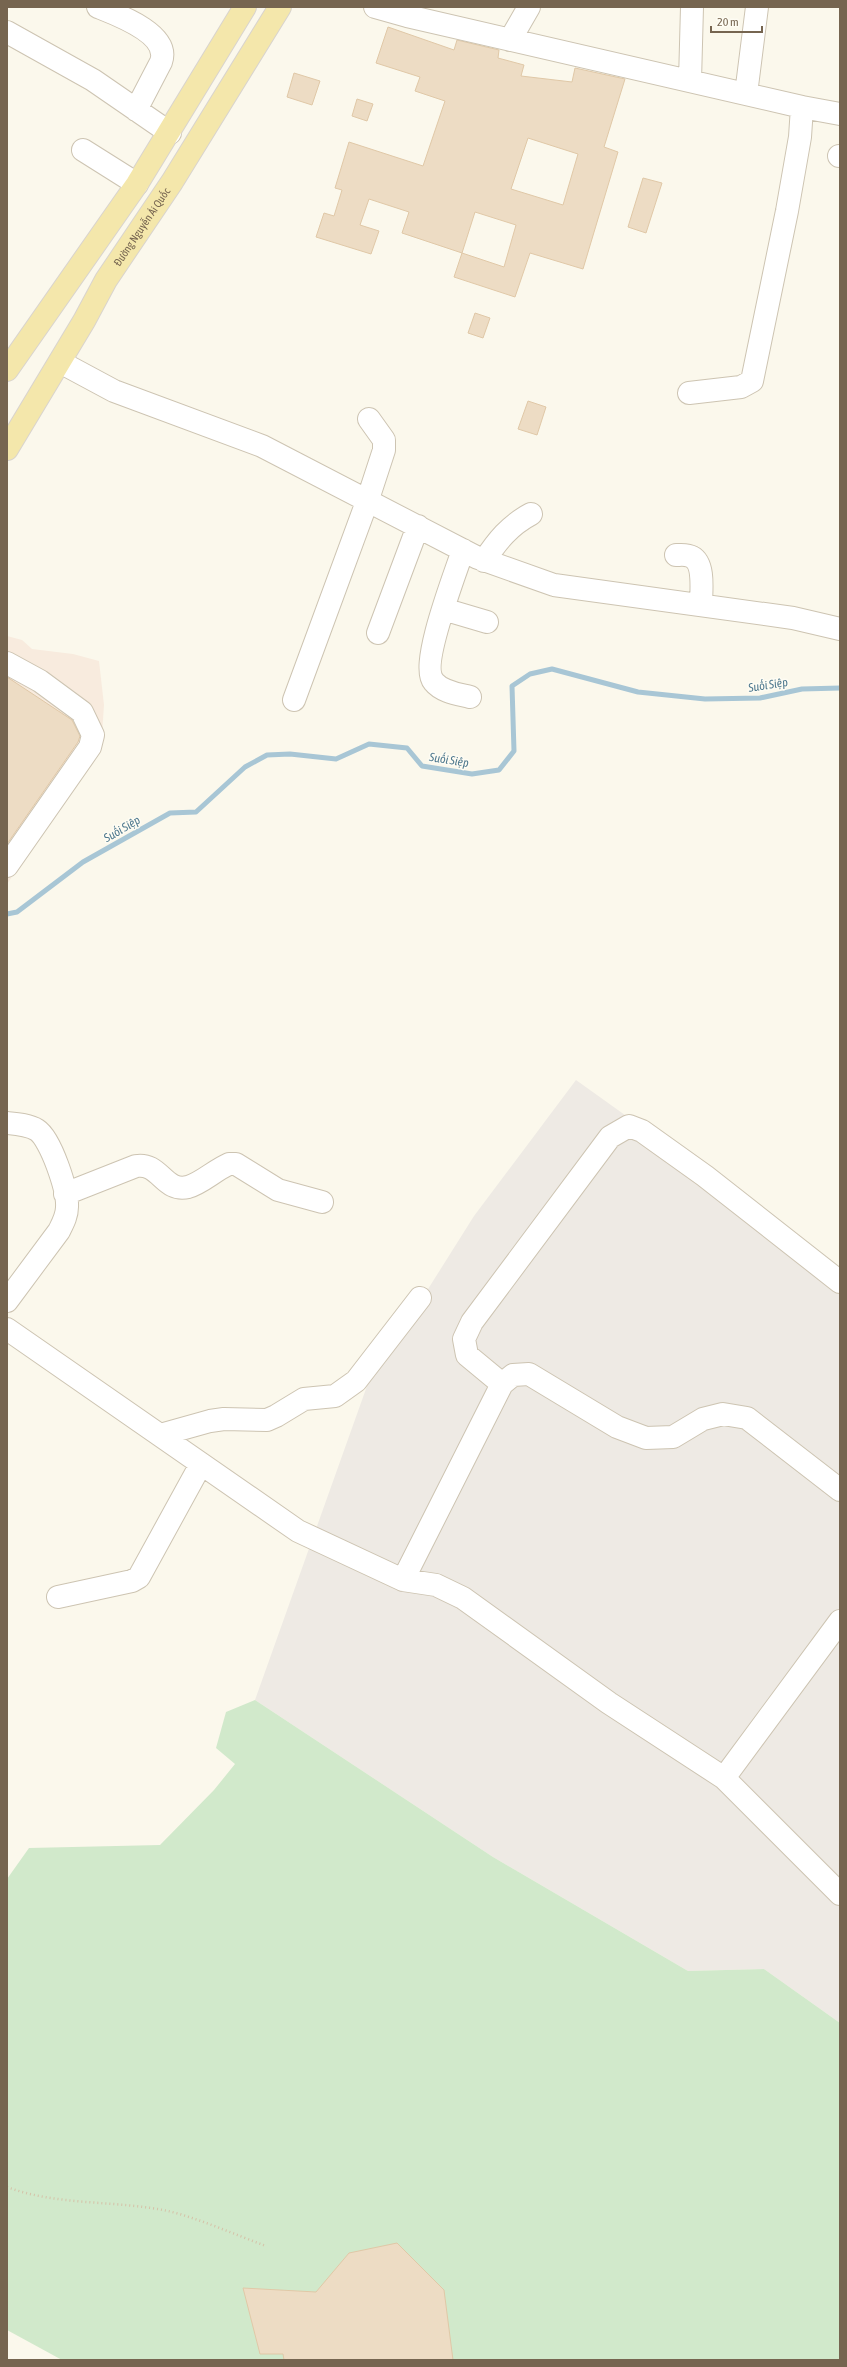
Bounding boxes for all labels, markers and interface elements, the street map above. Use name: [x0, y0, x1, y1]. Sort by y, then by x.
scale bar: [711, 8, 762, 34]
text: 20 m: [717, 15, 739, 29]
street label: Đường Nguyễn Ái Quốc: [111, 185, 173, 268]
water label: Suối Siệp: [746, 675, 789, 695]
water label: Suối Siệp: [427, 750, 470, 770]
water label: Suối Siệp: [100, 813, 143, 846]

